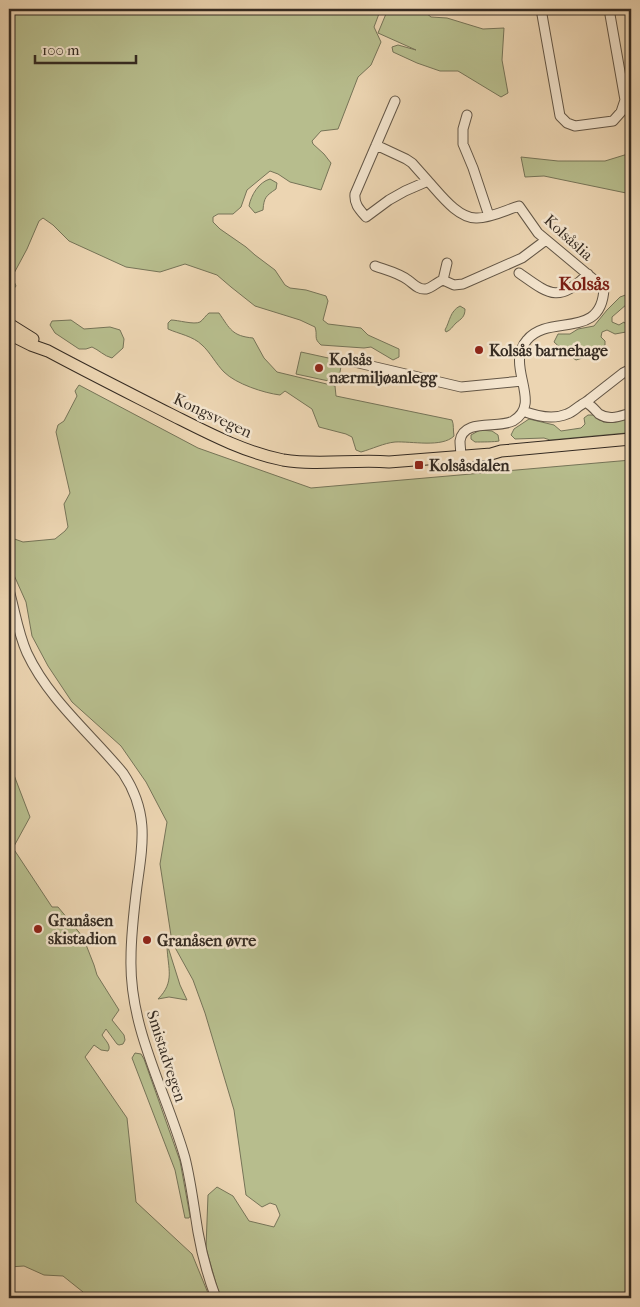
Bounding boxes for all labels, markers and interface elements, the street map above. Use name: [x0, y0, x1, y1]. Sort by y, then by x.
scale bar: [35, 32, 136, 64]
text: 100 m: [42, 41, 80, 59]
street label: Kolsåslia: [540, 210, 598, 265]
district label: Kolsås: [558, 273, 610, 295]
place label: Kolsås barnehage: [489, 341, 608, 361]
marker: Kolsås barnehage: [473, 344, 485, 356]
place label: Kolsås nærmiljøanlegg: [328, 350, 438, 388]
marker: Kolsås nærmiljøanlegg: [313, 362, 325, 374]
street label: Kongsvegen: [170, 389, 256, 442]
place label: Kolsåsdalen: [429, 456, 510, 475]
marker: Kolsåsdalen: [413, 459, 425, 471]
place label: Granåsen skistadion: [48, 911, 117, 948]
marker: Granåsen skistadion: [32, 923, 44, 935]
place label: Granåsen øvre: [157, 931, 256, 950]
marker: Granåsen øvre: [141, 934, 153, 946]
street label: Smistadvegen: [143, 1008, 190, 1105]

